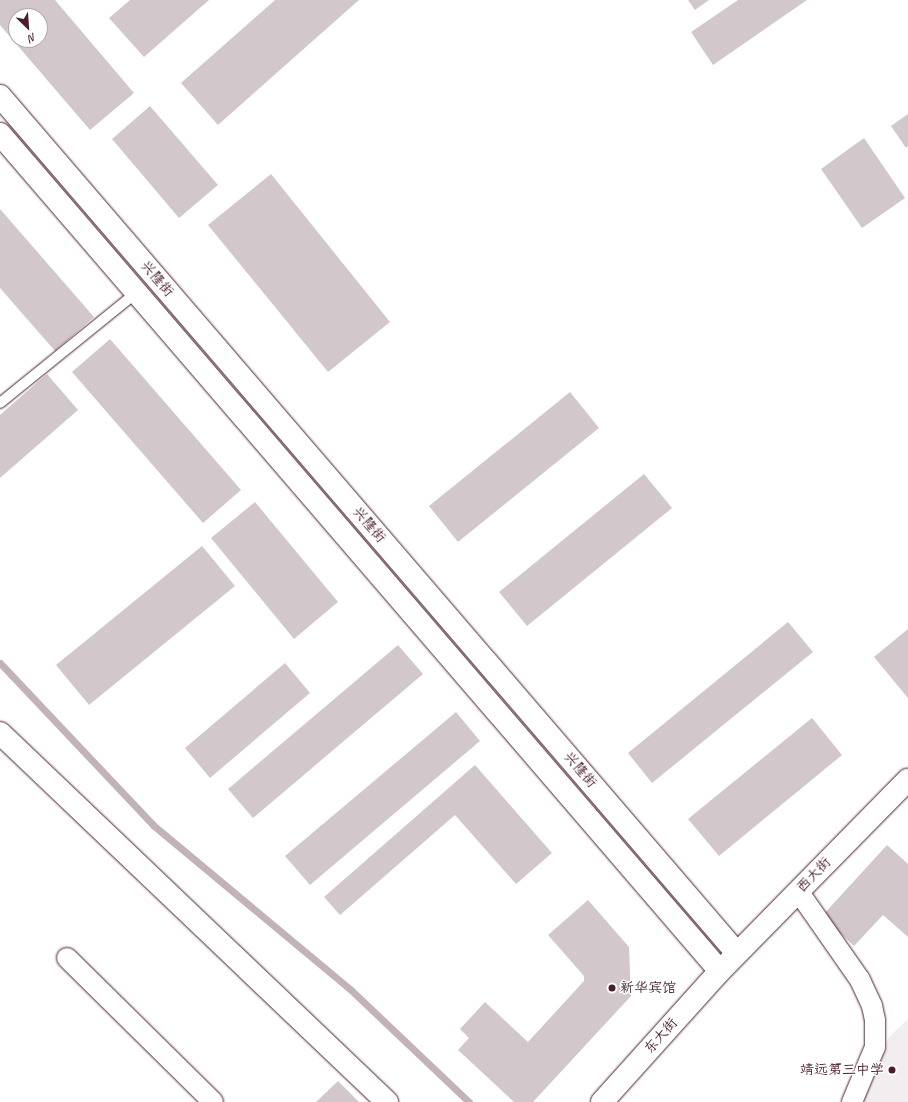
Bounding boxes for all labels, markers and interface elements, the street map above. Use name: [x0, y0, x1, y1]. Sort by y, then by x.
north arrow: [8, 8, 48, 48]
text: N: [27, 30, 39, 46]
street label: 兴隆街: [137, 258, 177, 300]
street label: 兴隆街: [349, 504, 389, 546]
street label: 兴隆街: [560, 749, 600, 791]
street label: 西大街: [793, 854, 835, 896]
place label: 新华宾馆: [620, 980, 676, 996]
marker: 新华宾馆: [607, 983, 617, 993]
street label: 东大街: [641, 1015, 681, 1057]
place label: 靖远第三中学: [800, 1062, 884, 1078]
marker: 靖远第三中学: [887, 1065, 897, 1075]

